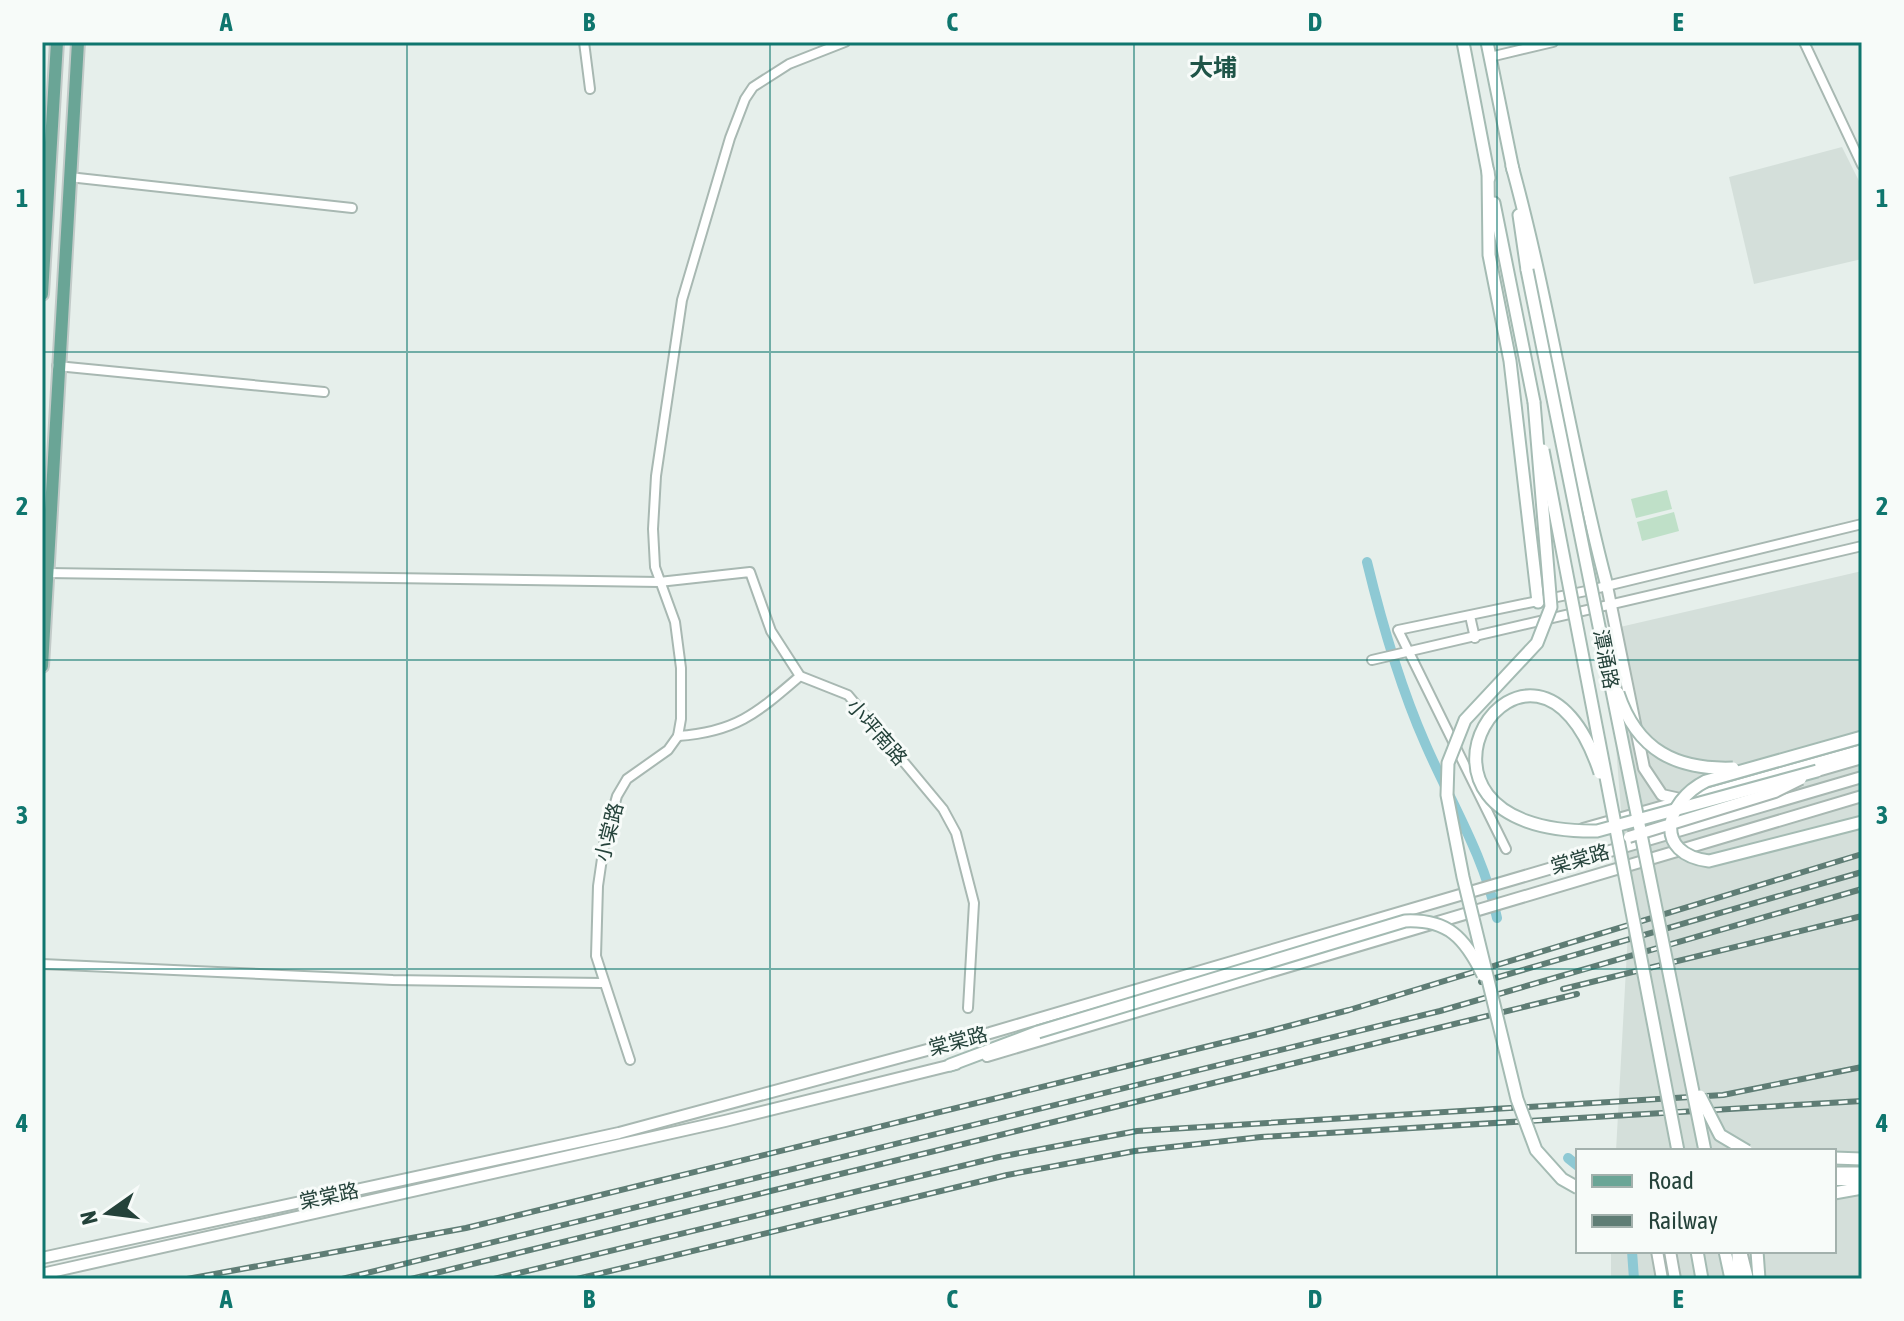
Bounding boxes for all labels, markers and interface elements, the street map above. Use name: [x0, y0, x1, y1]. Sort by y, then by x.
text: A: [219, 7, 233, 37]
text: B: [583, 7, 596, 37]
text: C: [946, 7, 958, 37]
text: D: [1308, 7, 1322, 37]
text: E: [1672, 7, 1684, 37]
district label: 大埔: [1189, 54, 1237, 81]
text: 1: [16, 183, 28, 213]
text: 1: [1876, 183, 1888, 213]
text: 2: [16, 491, 28, 521]
text: 2: [1876, 491, 1888, 521]
street label: 潭涌路: [1589, 627, 1624, 691]
street label: 小坪南路: [842, 694, 912, 769]
text: 3: [16, 800, 28, 830]
street label: 小棠路: [590, 800, 627, 864]
text: 3: [1876, 800, 1888, 830]
street label: 棠棠路: [1548, 839, 1612, 878]
street label: 棠棠路: [926, 1022, 990, 1059]
text: 4: [15, 1108, 28, 1138]
text: 4: [1875, 1108, 1888, 1138]
legend: [1576, 1149, 1836, 1253]
text: Road: [1648, 1167, 1694, 1194]
north arrow: [68, 1173, 148, 1253]
street label: 棠棠路: [297, 1178, 361, 1213]
text: Railway: [1648, 1207, 1718, 1234]
text: N: [74, 1208, 103, 1227]
text: A: [219, 1284, 233, 1314]
text: B: [583, 1284, 596, 1314]
text: C: [946, 1284, 958, 1314]
text: D: [1308, 1284, 1322, 1314]
text: E: [1672, 1284, 1684, 1314]

